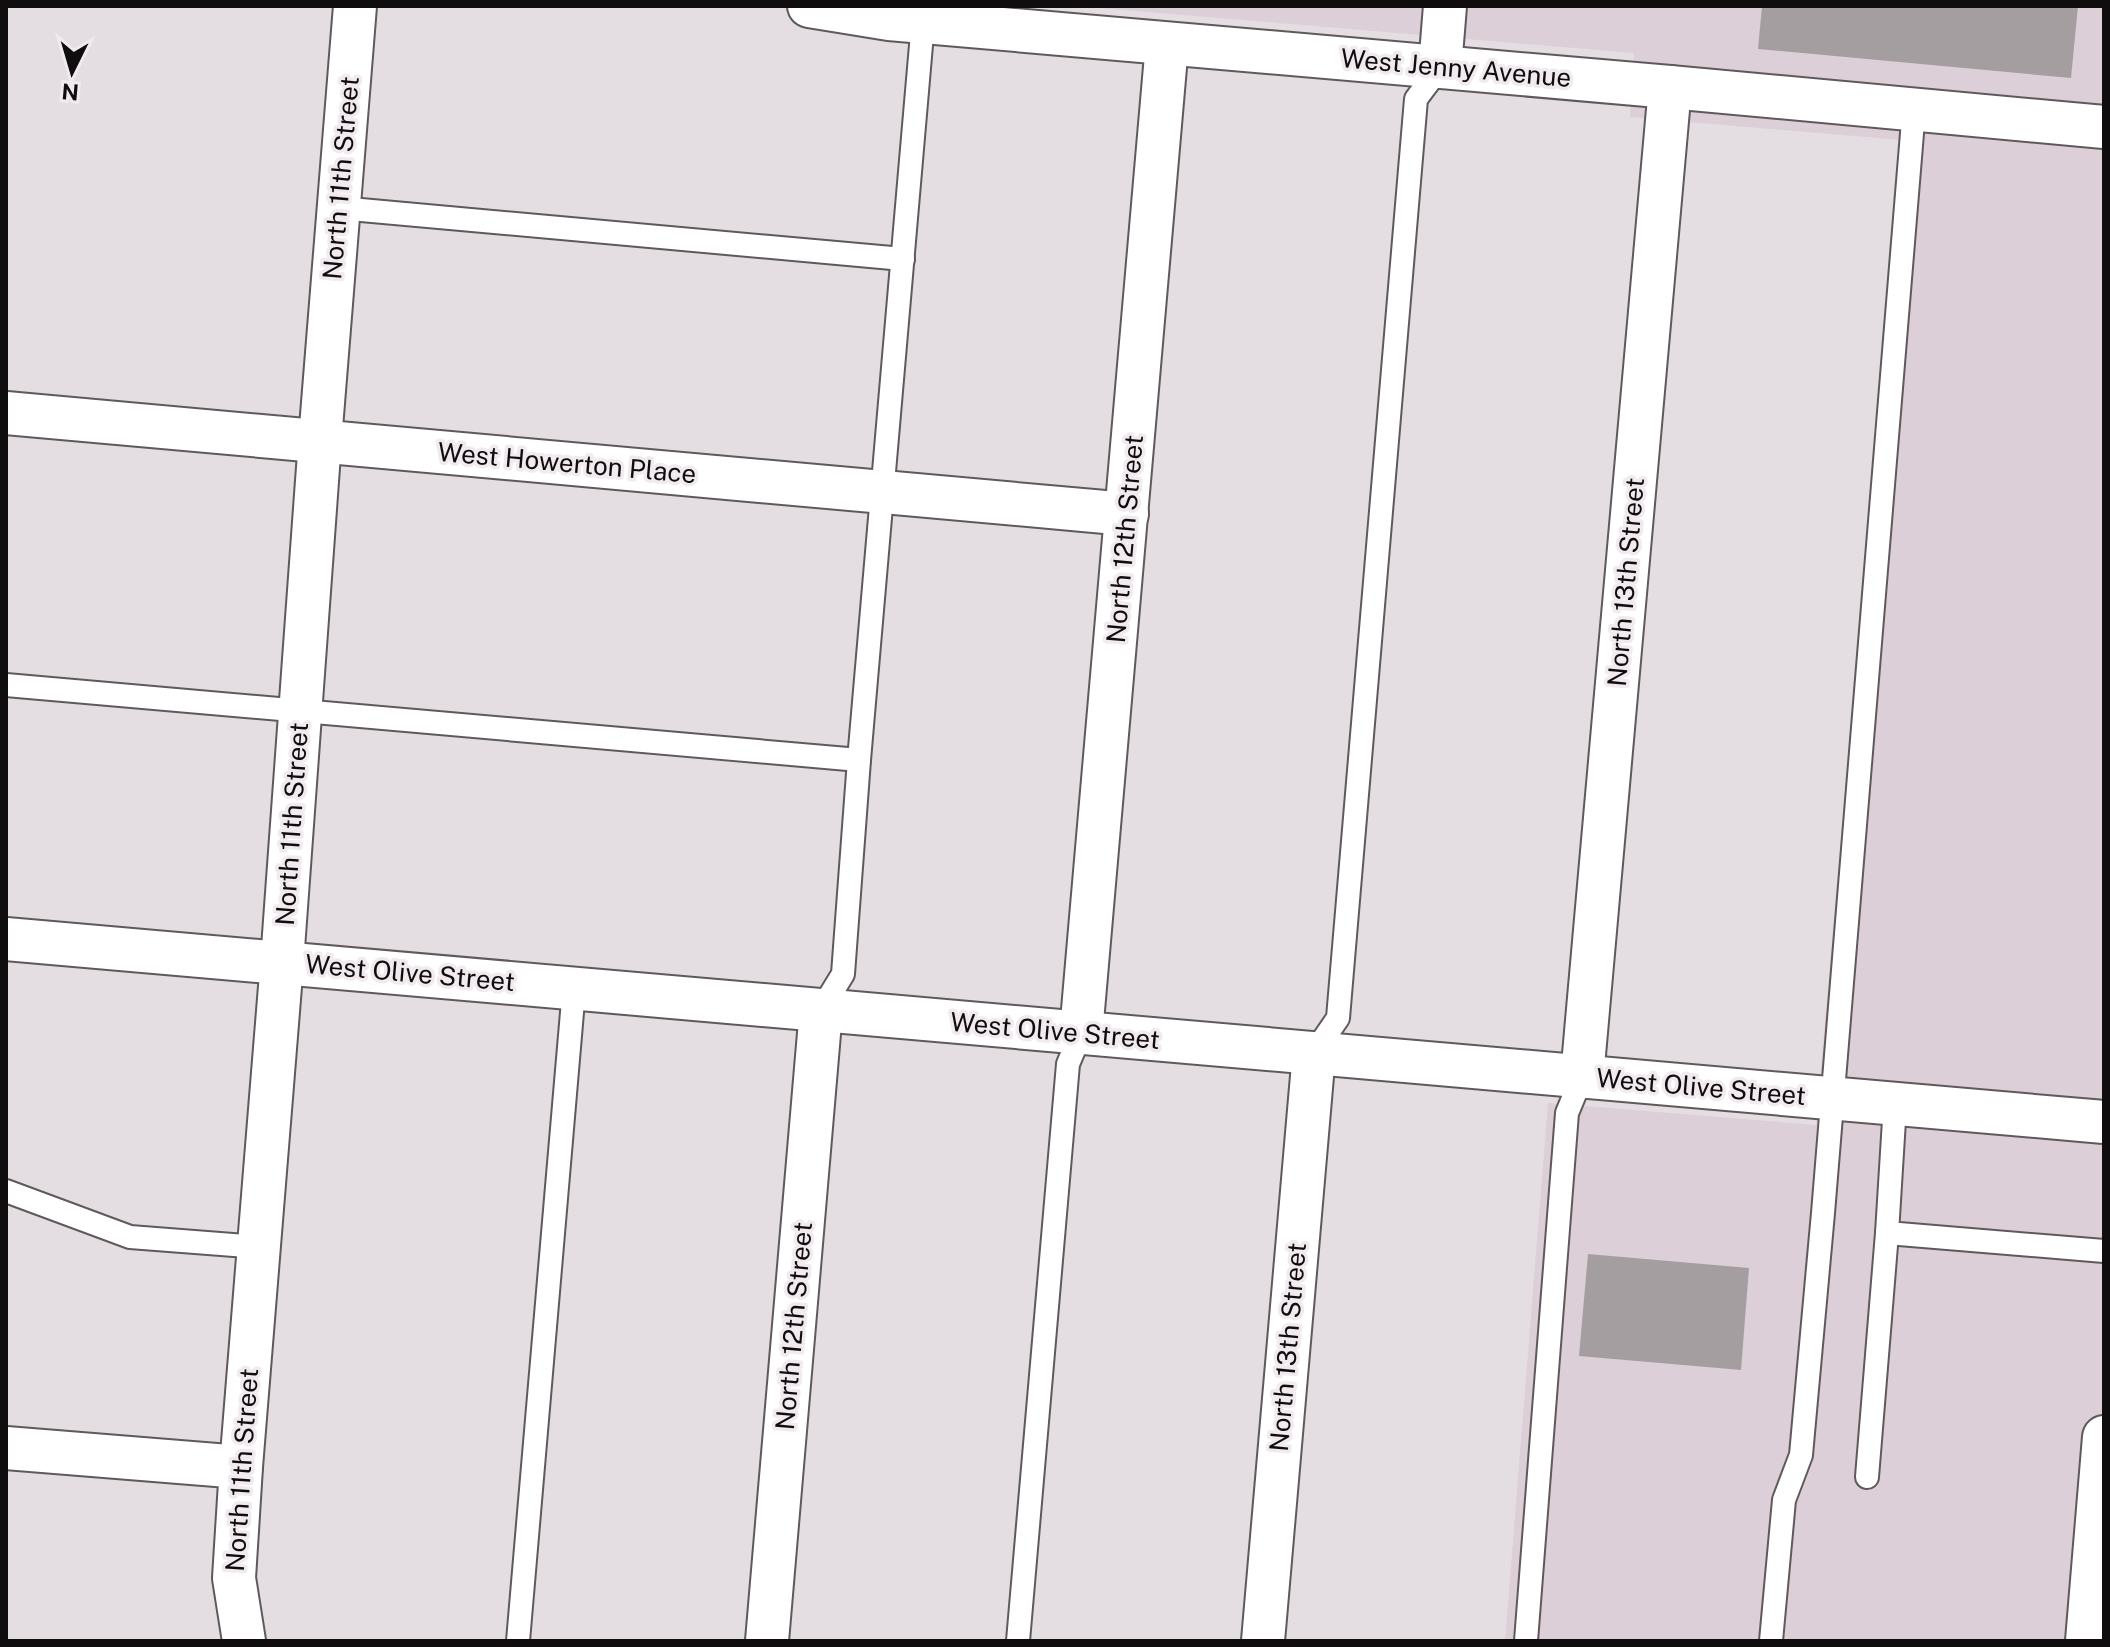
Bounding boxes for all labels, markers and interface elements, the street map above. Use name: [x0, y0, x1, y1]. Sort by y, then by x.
north arrow: [32, 32, 112, 112]
street label: West Jenny Avenue: [1339, 42, 1573, 93]
street label: North 11th Street: [316, 75, 365, 281]
text: N: [61, 78, 80, 106]
street label: North 12th Street: [1100, 434, 1149, 644]
street label: West Howerton Place: [436, 436, 698, 489]
street label: North 13th Street: [1601, 476, 1650, 688]
street label: North 11th Street: [269, 721, 314, 927]
street label: West Olive Street: [304, 948, 516, 997]
street label: West Olive Street: [949, 1006, 1161, 1055]
street label: West Olive Street: [1595, 1062, 1807, 1111]
street label: North 12th Street: [769, 1221, 818, 1431]
street label: North 13th Street: [1263, 1241, 1312, 1453]
street label: North 11th Street: [219, 1367, 264, 1573]

